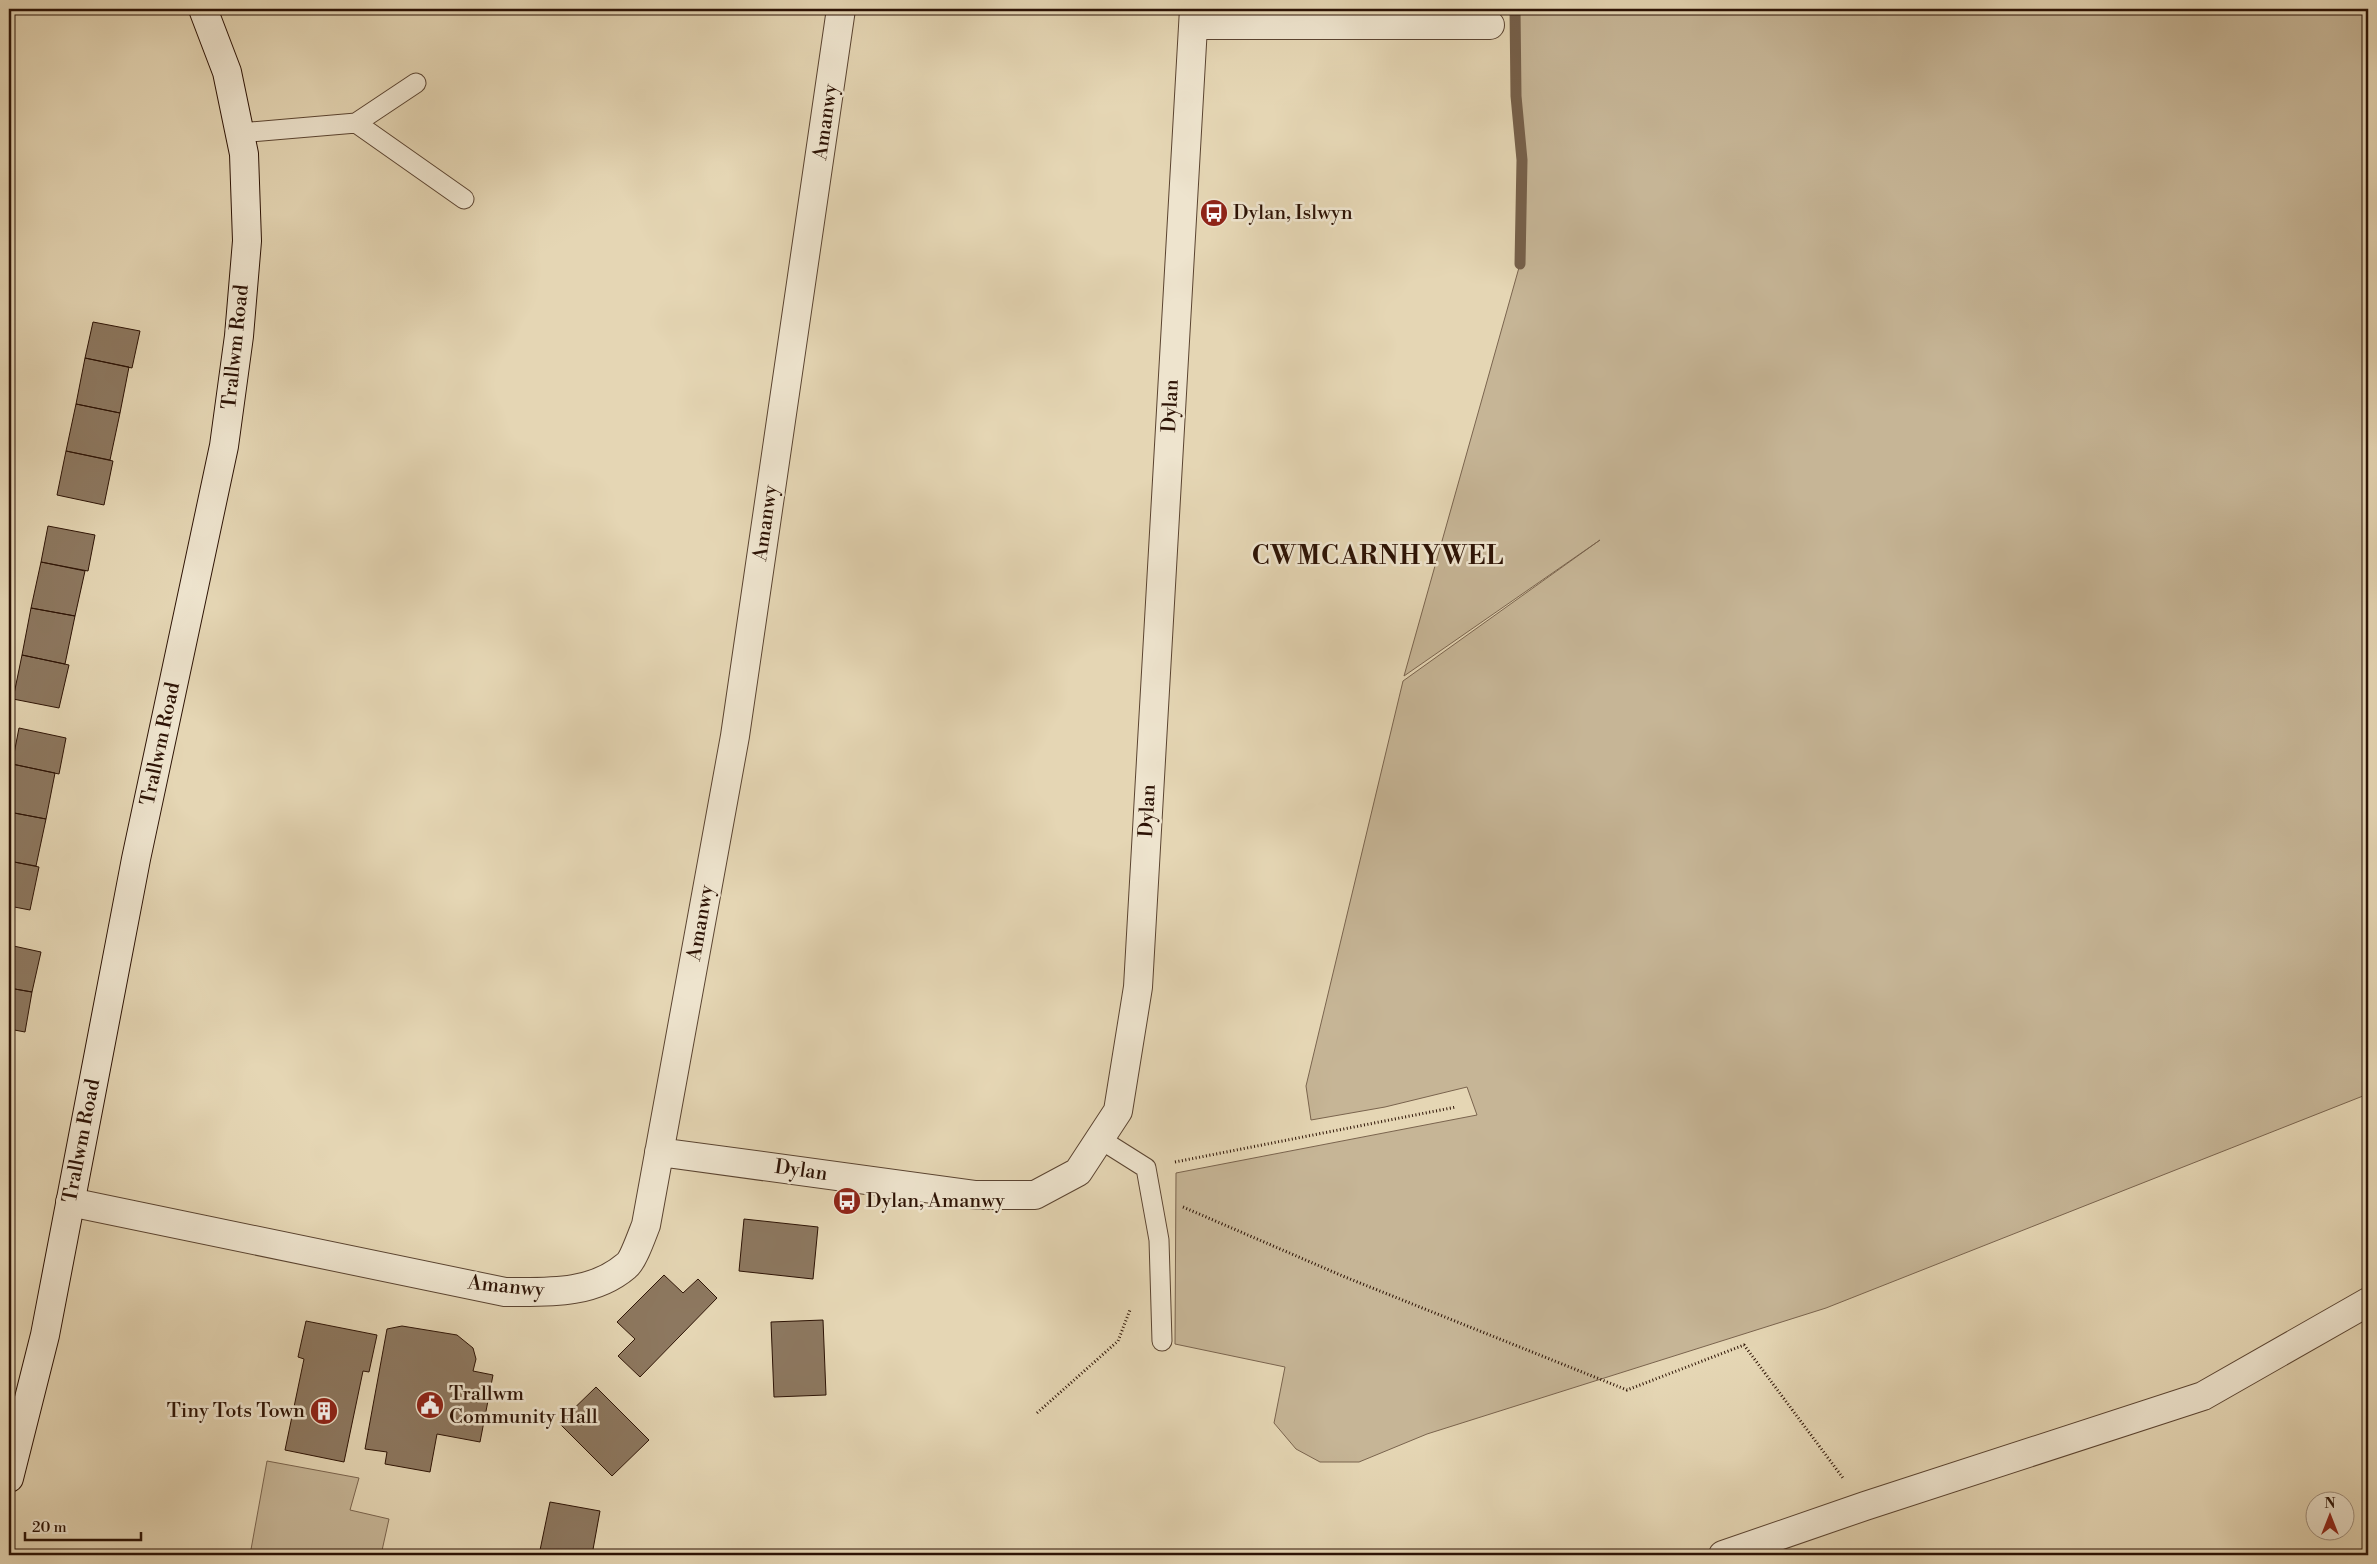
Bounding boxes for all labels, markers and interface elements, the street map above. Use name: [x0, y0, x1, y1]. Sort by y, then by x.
street label: Amanwy: [808, 82, 844, 163]
bus stop icon: Dylan, Islwyn: [1199, 198, 1229, 228]
place label: Dylan, Islwyn: [1233, 201, 1353, 226]
street label: Trallwm Road: [217, 283, 255, 411]
street label: Dylan: [1157, 379, 1185, 433]
street label: Amanwy: [748, 483, 784, 564]
district label: CWMCARNHYWEL: [1252, 541, 1504, 572]
street label: Trallwm Road: [136, 679, 186, 808]
street label: Dylan: [1134, 784, 1162, 838]
street label: Amanwy: [682, 883, 720, 964]
street label: Trallwm Road: [58, 1076, 106, 1205]
street label: Dylan: [773, 1155, 829, 1187]
bus stop icon: Dylan, Amanwy: [832, 1186, 862, 1216]
place label: Dylan, Amanwy: [866, 1189, 1005, 1214]
street label: Amanwy: [466, 1270, 546, 1303]
place label: Trallwm Community Hall: [449, 1382, 598, 1430]
public building icon: Trallwm Community Hall: [415, 1390, 445, 1420]
building icon: Tiny Tots Town: [309, 1396, 339, 1426]
place label: Tiny Tots Town: [167, 1399, 305, 1424]
north arrow: [2304, 1492, 2354, 1542]
text: N: [2324, 1495, 2336, 1513]
scale bar: [25, 1509, 141, 1541]
text: 20 m: [32, 1518, 67, 1537]

